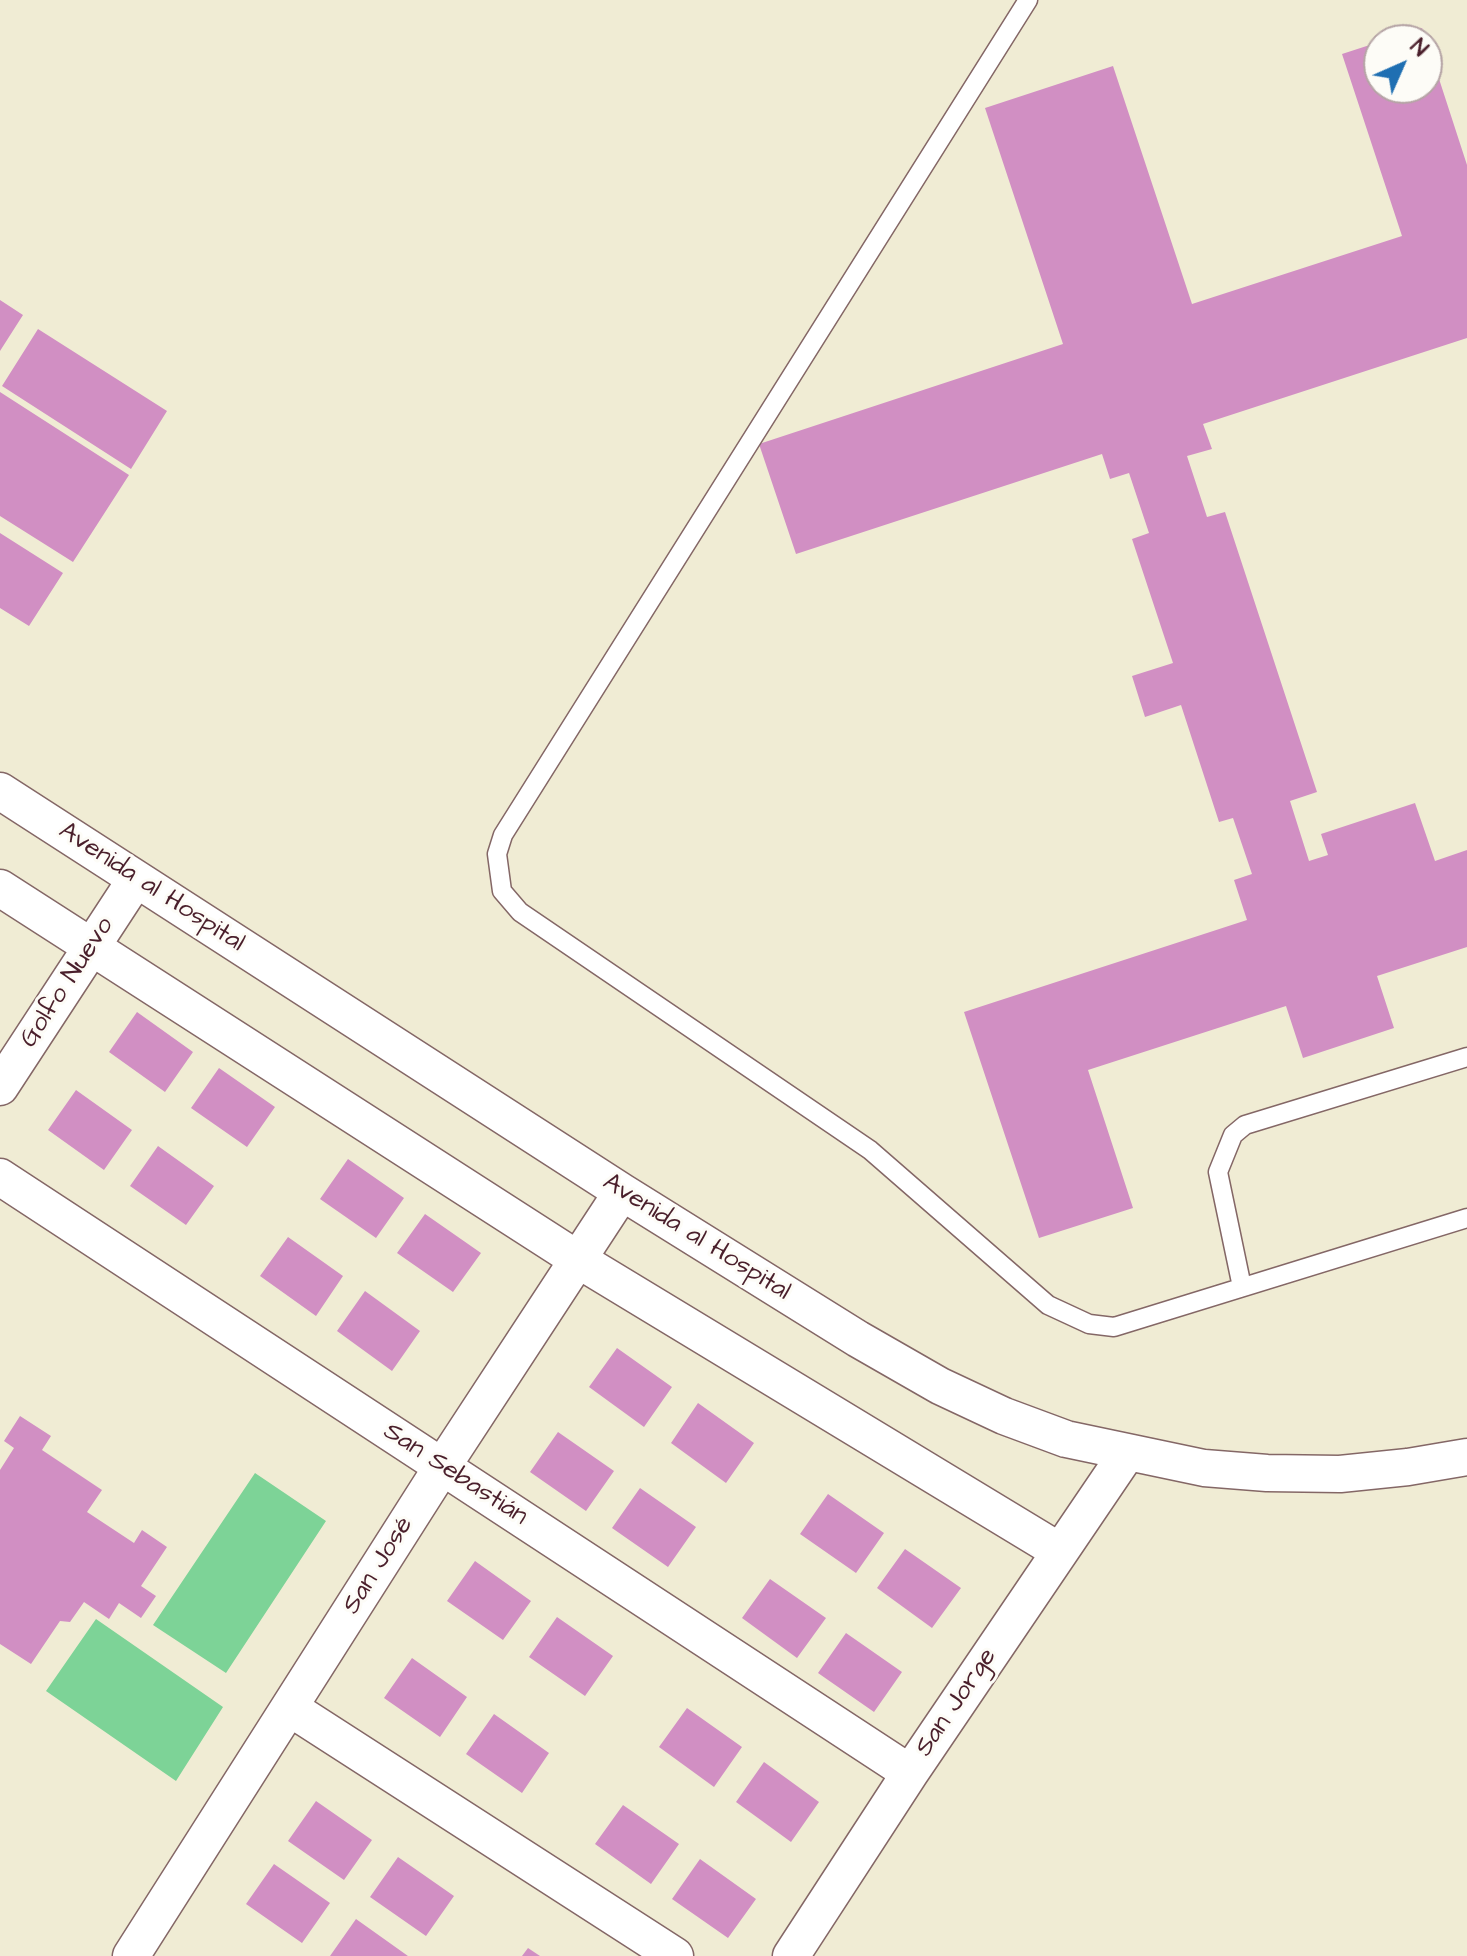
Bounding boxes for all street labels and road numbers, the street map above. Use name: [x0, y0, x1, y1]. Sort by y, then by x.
street label: Avenida al Hospital: [52, 816, 250, 960]
street label: Golfo Nuevo: [14, 912, 122, 1054]
street label: Avenida al Hospital: [596, 1168, 796, 1308]
street label: San Sebastián: [377, 1417, 533, 1533]
street label: San José: [337, 1512, 421, 1620]
street label: San Jorge: [910, 1643, 1004, 1763]

